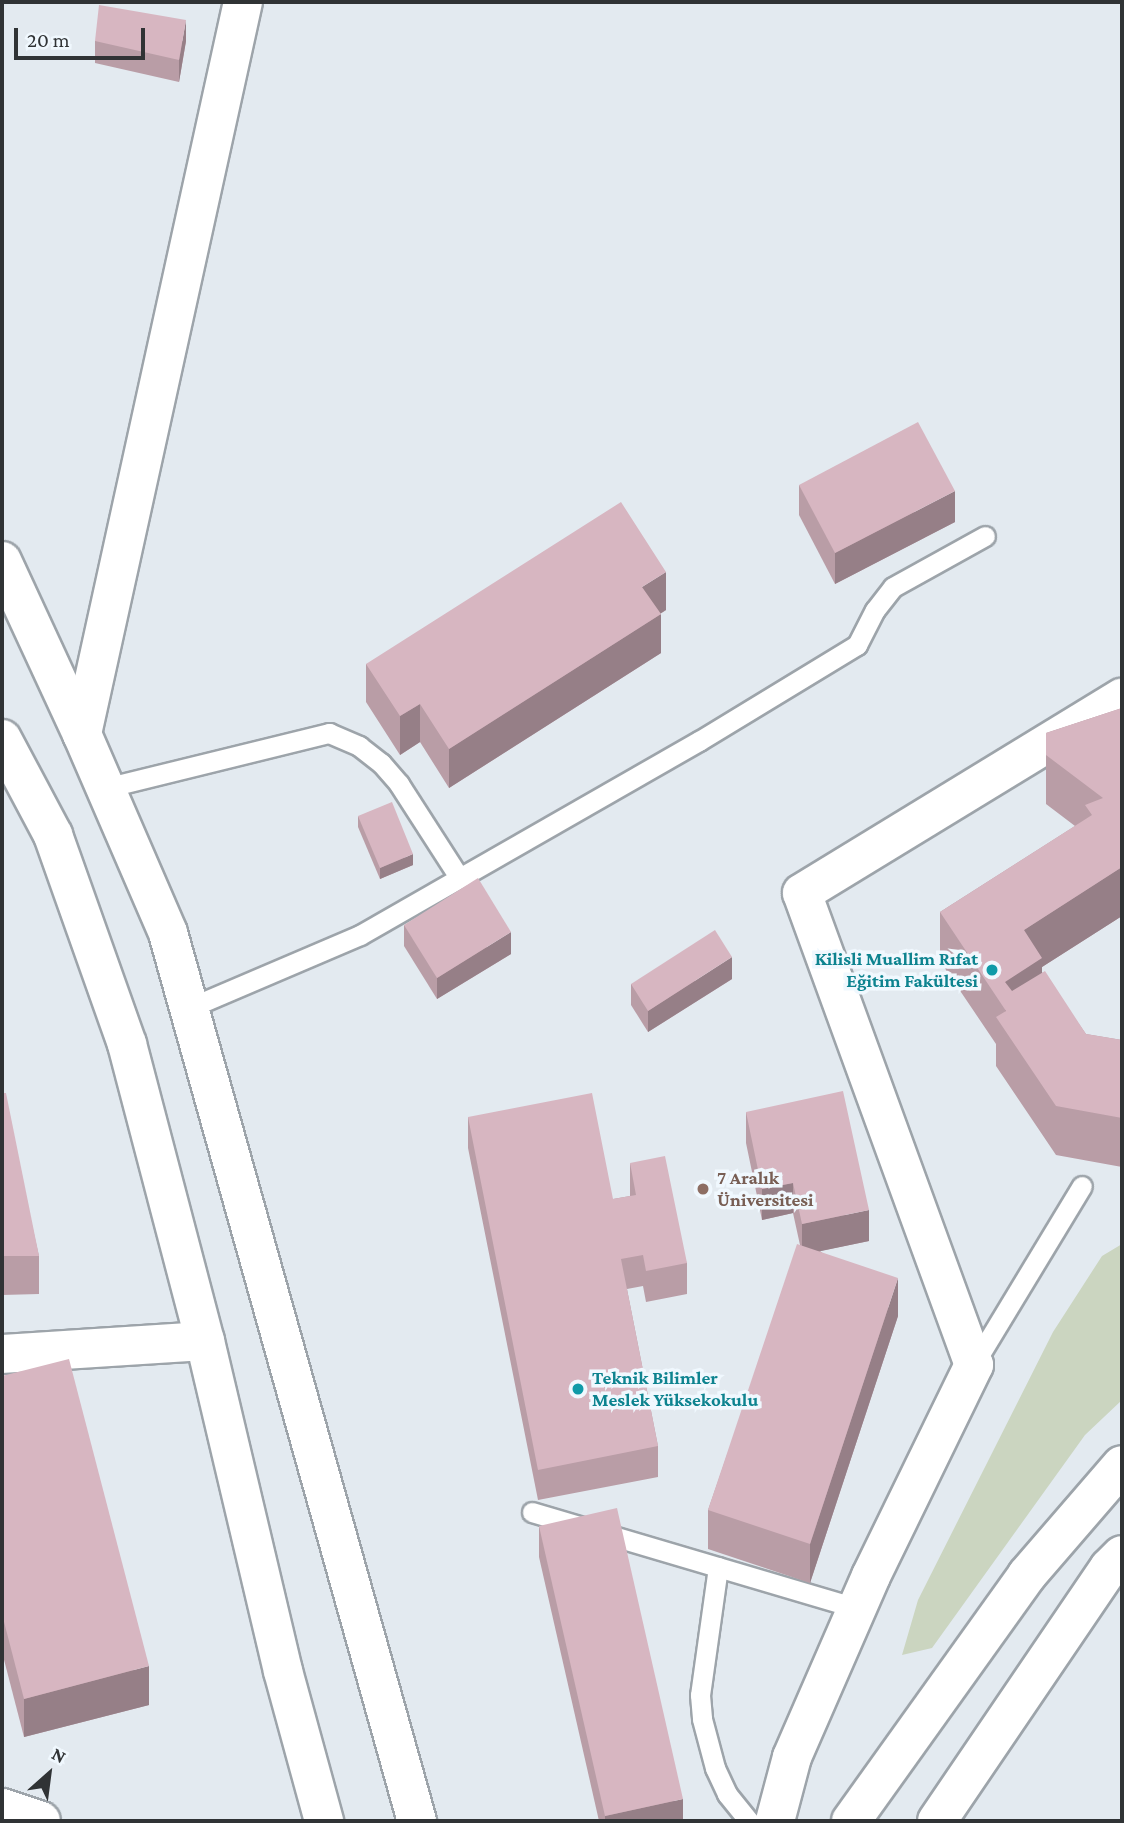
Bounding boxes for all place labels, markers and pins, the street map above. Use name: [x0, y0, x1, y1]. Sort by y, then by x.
place label: Kilisli Muallim Rıfat Eğitim Fakültesi: [815, 948, 978, 992]
marker: Kilisli Muallim Rıfat Eğitim Fakültesi: [984, 962, 1000, 978]
place label: 7 Aralık Üniversitesi: [717, 1167, 814, 1211]
marker: 7 Aralık Üniversitesi: [695, 1181, 711, 1197]
place label: Teknik Bilimler Meslek Yüksekokulu: [592, 1367, 758, 1411]
marker: Teknik Bilimler Meslek Yüksekokulu: [570, 1381, 586, 1397]

